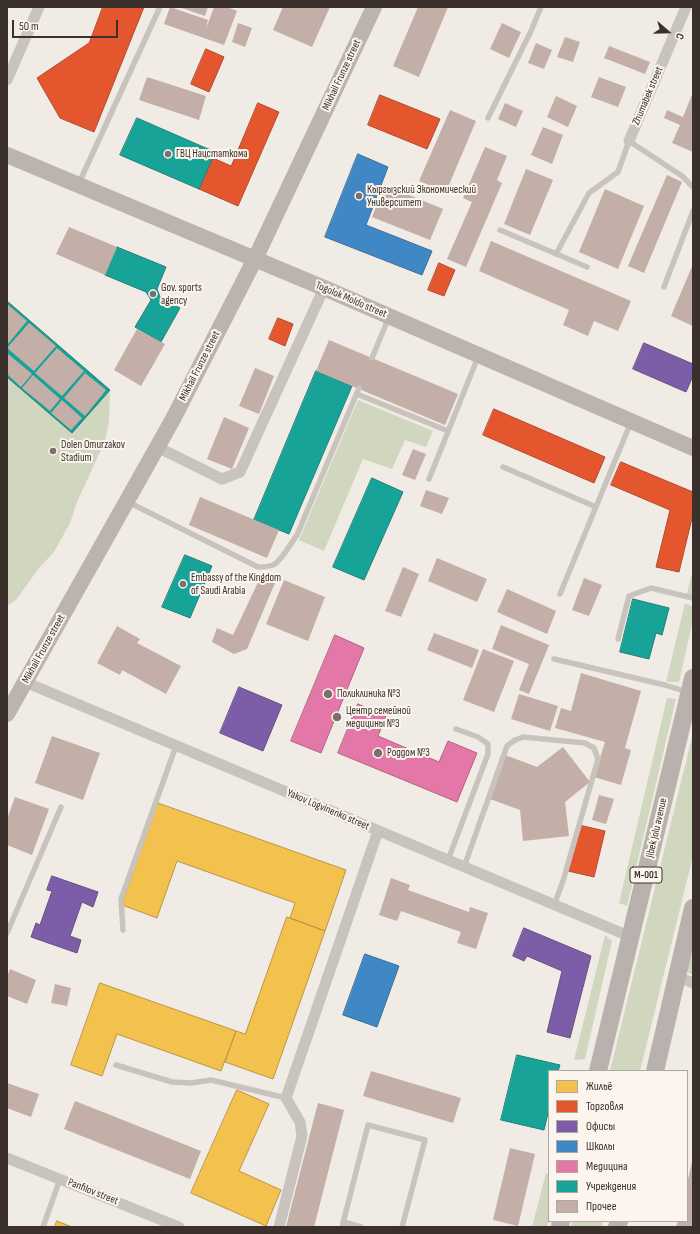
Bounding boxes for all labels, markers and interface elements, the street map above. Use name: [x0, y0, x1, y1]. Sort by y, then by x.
scale bar: [14, 12, 120, 38]
north arrow: [648, 12, 688, 52]
text: 50 m: [19, 19, 39, 34]
text: С: [673, 31, 687, 41]
street label: Mikhail Frunze street: [320, 37, 364, 113]
street label: Zhumabek street: [630, 65, 666, 127]
place label: ГВЦ Нацстаткома: [176, 147, 248, 161]
marker: ГВЦ Нацстаткома: [163, 149, 173, 159]
place label: Кыргызский Экономический Университет: [367, 183, 476, 209]
marker: Кыргызский Экономический Университет: [354, 191, 364, 201]
street label: Togolok Moldo street: [313, 279, 389, 321]
place label: Gov. sports agency: [161, 281, 202, 307]
marker: Gov. sports agency: [148, 289, 158, 299]
street label: Mikhail Frunze street: [177, 329, 223, 403]
place label: Dolen Omurzakov Stadium: [61, 438, 125, 464]
marker: Dolen Omurzakov Stadium: [48, 446, 58, 456]
place label: Embassy of the Kingdom of Saudi Arabia: [191, 571, 281, 597]
marker: Embassy of the Kingdom of Saudi Arabia: [178, 579, 188, 589]
street label: Mikhail Frunze street: [20, 612, 68, 686]
place label: Поликлиника №3: [337, 687, 400, 701]
marker: Поликлиника №3: [322, 688, 334, 700]
place label: Центр семейной медицины №3: [346, 704, 411, 730]
marker: Центр семейной медицины №3: [331, 711, 343, 723]
place label: Роддом №3: [387, 746, 430, 760]
marker: Роддом №3: [372, 747, 384, 759]
street label: Yakov Logvinenko street: [285, 787, 371, 833]
street label: Jibek Jolu avenue: [644, 797, 670, 859]
road number: М-001: [630, 867, 662, 883]
legend: [548, 1070, 688, 1222]
text: Жильё: [586, 1079, 612, 1094]
text: Торговля: [586, 1099, 623, 1114]
text: Офисы: [586, 1119, 615, 1134]
text: Школы: [586, 1139, 615, 1154]
text: Медицина: [586, 1159, 628, 1174]
street label: Panfilov street: [66, 1176, 120, 1208]
text: Учреждения: [586, 1179, 636, 1194]
text: Прочее: [586, 1199, 617, 1214]

